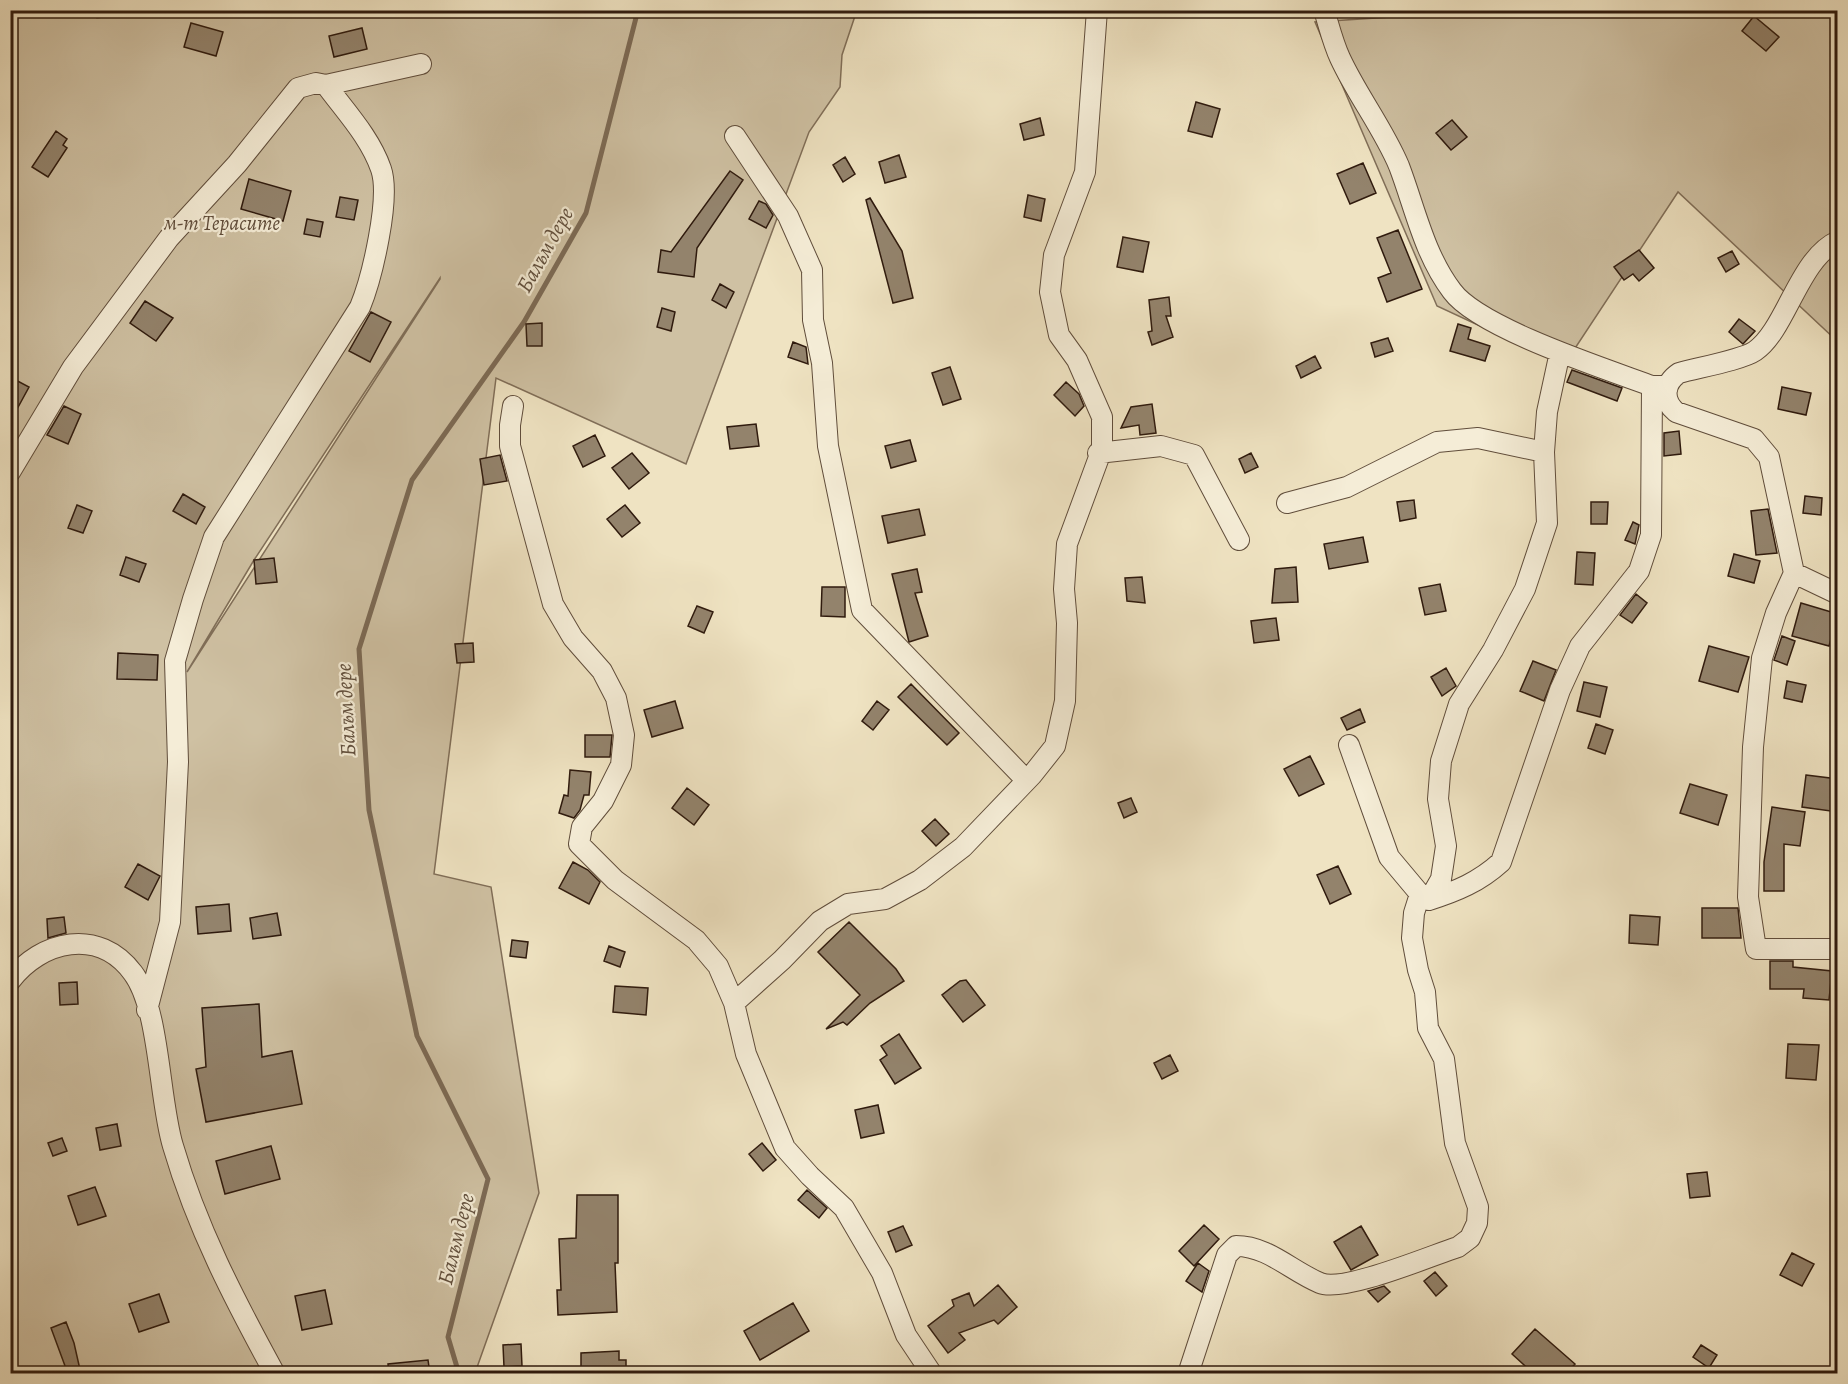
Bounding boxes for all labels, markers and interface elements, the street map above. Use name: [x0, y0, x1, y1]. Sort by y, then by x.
water label: Балъм дере: [509, 202, 581, 298]
park label: м-т Терасите: [163, 209, 280, 237]
water label: Балъм дере: [329, 663, 363, 757]
water label: Балъм дере: [430, 1190, 482, 1288]

